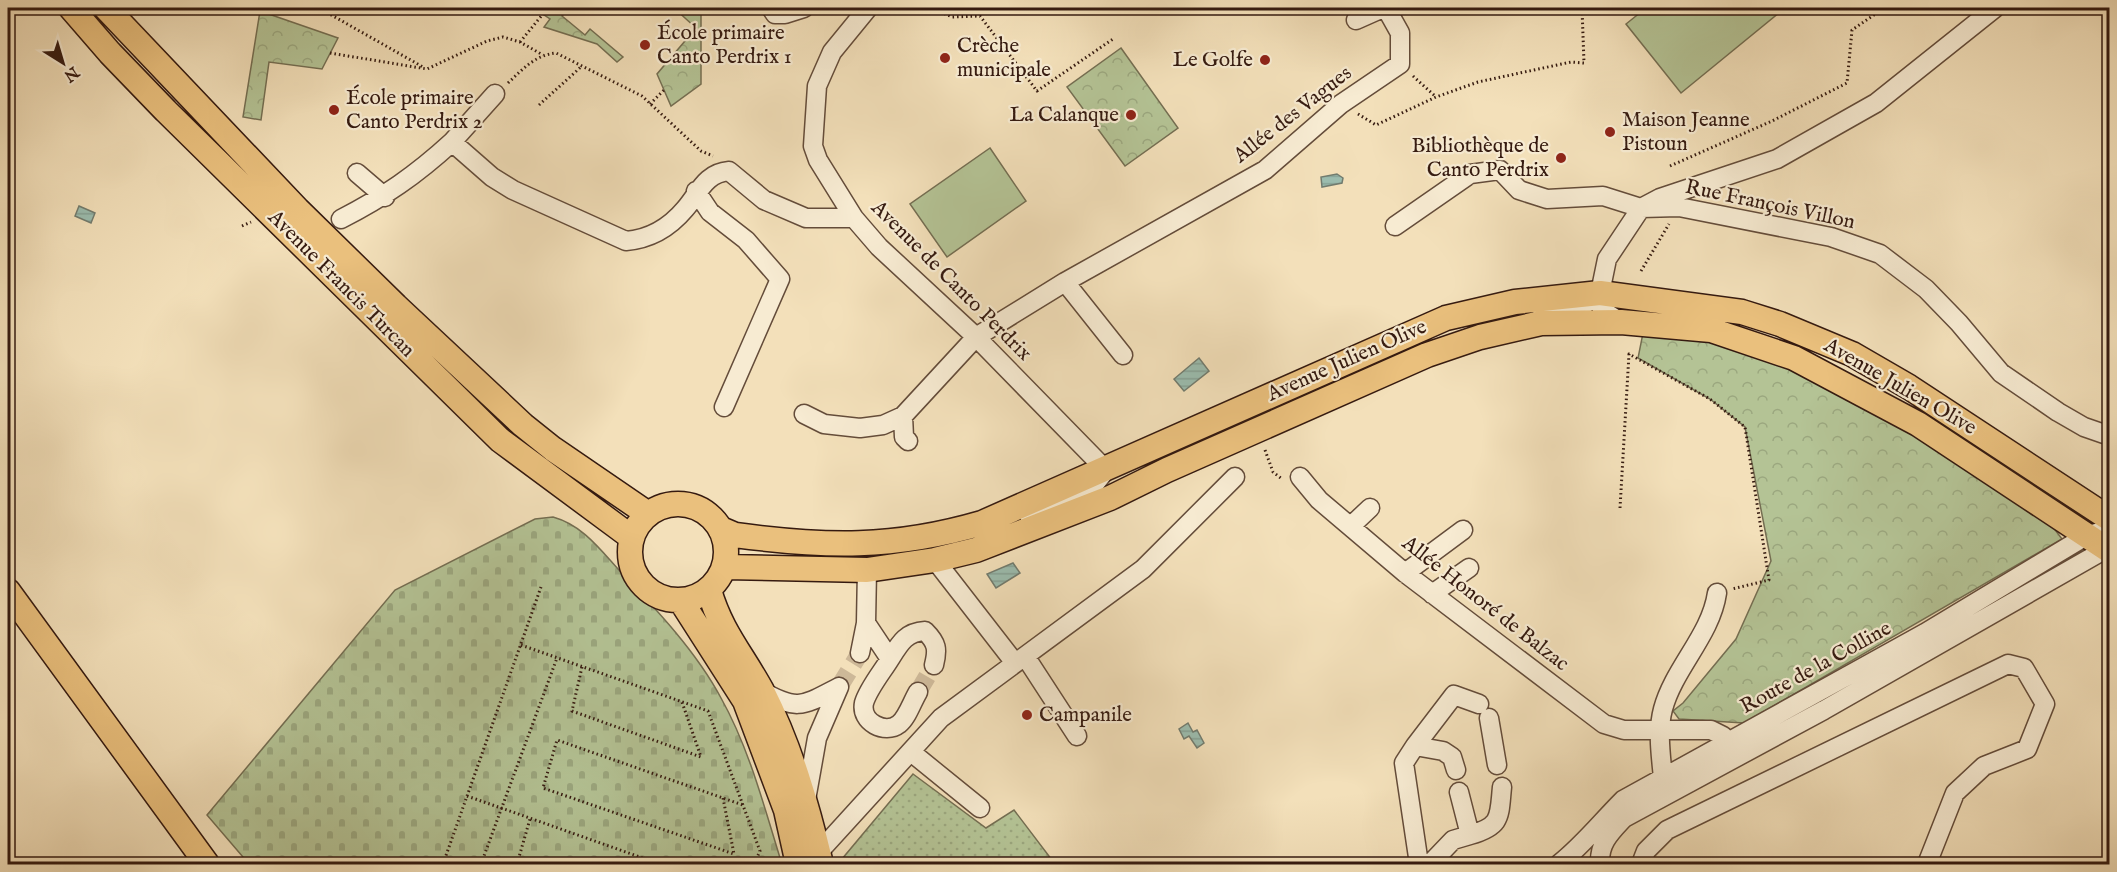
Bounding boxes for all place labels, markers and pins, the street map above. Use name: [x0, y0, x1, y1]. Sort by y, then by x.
place label: École primaire Canto Perdrix 1: [657, 19, 792, 71]
place label: Crèche municipale: [957, 33, 1051, 84]
marker: École primaire Canto Perdrix 1: [638, 38, 652, 52]
place label: Le Golfe: [1173, 47, 1253, 74]
marker: Crèche municipale: [938, 51, 952, 65]
marker: Le Golfe: [1258, 53, 1272, 67]
place label: École primaire Canto Perdrix 2: [346, 84, 483, 136]
place label: La Calanque: [1009, 102, 1119, 129]
marker: École primaire Canto Perdrix 2: [327, 103, 341, 117]
place label: Maison Jeanne Pistoun: [1622, 107, 1750, 158]
marker: La Calanque: [1124, 108, 1138, 122]
marker: Maison Jeanne Pistoun: [1603, 125, 1617, 139]
place label: Bibliothèque de Canto Perdrix: [1412, 133, 1549, 184]
marker: Bibliothèque de Canto Perdrix: [1554, 151, 1568, 165]
place label: Campanile: [1039, 702, 1132, 729]
marker: Campanile: [1020, 708, 1034, 722]

